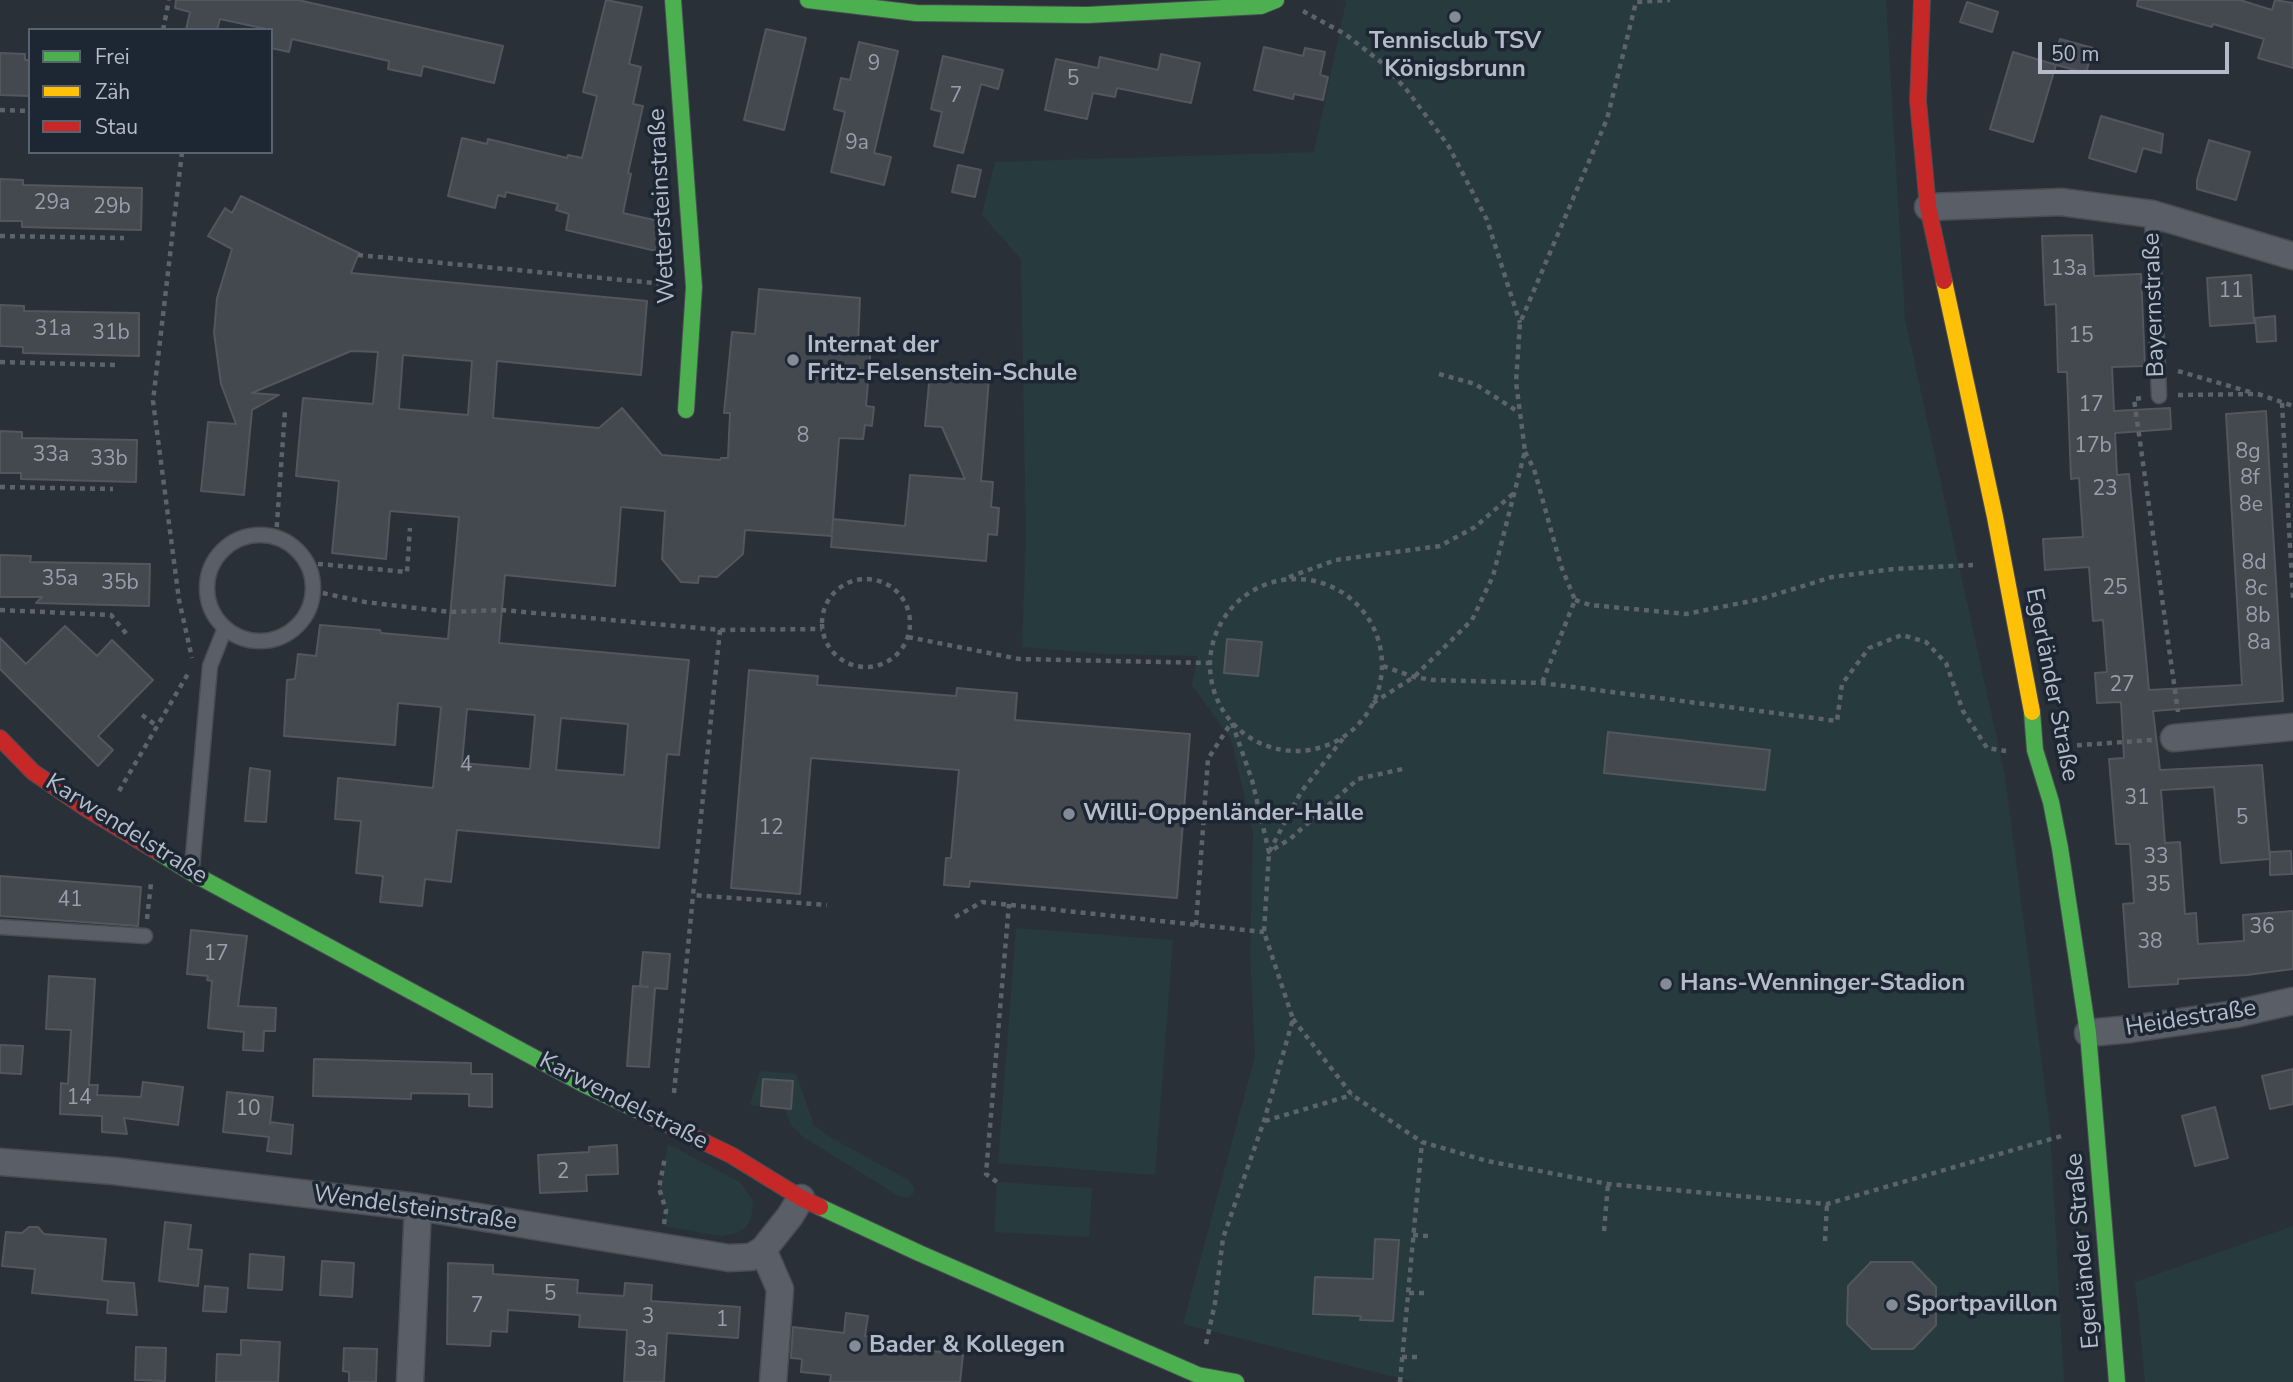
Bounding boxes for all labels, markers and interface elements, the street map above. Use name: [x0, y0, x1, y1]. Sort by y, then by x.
marker: Tennisclub TSV Königsbrunn: [1447, 9, 1463, 25]
legend: [28, 28, 273, 154]
place label: Tennisclub TSV Königsbrunn: [1369, 28, 1541, 84]
scale bar: [2041, 28, 2232, 72]
text: 50 m: [2051, 40, 2100, 68]
text: Frei: [95, 43, 130, 71]
house number: 9: [868, 52, 880, 78]
house number: 5: [1067, 67, 1079, 93]
text: Zäh: [95, 78, 130, 106]
house number: 7: [950, 84, 962, 110]
street label: Wettersteinstraße: [644, 108, 682, 304]
text: Stau: [95, 113, 138, 141]
house number: 9a: [845, 131, 869, 157]
house number: 29a: [34, 191, 70, 217]
house number: 29b: [93, 195, 131, 221]
street label: Bayernstraße: [2138, 232, 2172, 378]
house number: 13a: [2051, 257, 2087, 283]
house number: 11: [2218, 279, 2244, 305]
house number: 31a: [35, 317, 71, 343]
house number: 31b: [92, 321, 130, 347]
house number: 15: [2068, 324, 2094, 350]
place label: Internat der Fritz-Felsenstein-Schule: [807, 332, 1077, 388]
marker: Internat der Fritz-Felsenstein-Schule: [785, 352, 801, 368]
house number: 17: [2078, 393, 2104, 419]
house number: 8: [797, 424, 809, 450]
house number: 17b: [2074, 434, 2112, 460]
house number: 8g: [2236, 440, 2260, 466]
house number: 33a: [33, 443, 69, 469]
house number: 33b: [90, 447, 128, 473]
house number: 8f: [2240, 466, 2260, 492]
house number: 23: [2092, 477, 2118, 503]
house number: 8e: [2239, 493, 2263, 519]
house number: 8d: [2242, 551, 2266, 577]
house number: 35a: [42, 567, 78, 593]
house number: 35b: [101, 571, 139, 597]
house number: 25: [2102, 576, 2128, 602]
house number: 8c: [2245, 577, 2267, 603]
street label: Egerländer Straße: [2018, 586, 2084, 784]
house number: 8b: [2246, 604, 2270, 630]
house number: 8a: [2247, 631, 2271, 657]
house number: 27: [2109, 673, 2135, 699]
house number: 4: [460, 753, 472, 779]
street label: Karwendelstraße: [40, 769, 212, 891]
house number: 31: [2124, 786, 2150, 812]
place label: Willi-Oppenländer-Halle: [1083, 800, 1364, 828]
marker: Willi-Oppenländer-Halle: [1061, 806, 1077, 822]
house number: 5: [2236, 806, 2248, 832]
house number: 12: [758, 816, 784, 842]
house number: 33: [2143, 845, 2169, 871]
house number: 35: [2145, 873, 2171, 899]
house number: 41: [57, 888, 83, 914]
house number: 36: [2249, 915, 2275, 941]
house number: 38: [2137, 930, 2163, 956]
house number: 17: [203, 942, 229, 968]
place label: Hans-Wenninger-Stadion: [1680, 970, 1965, 998]
marker: Hans-Wenninger-Stadion: [1658, 976, 1674, 992]
street label: Heidestraße: [2124, 994, 2258, 1044]
street label: Karwendelstraße: [534, 1047, 712, 1157]
house number: 14: [66, 1086, 92, 1112]
house number: 10: [235, 1097, 261, 1123]
street label: Egerländer Straße: [2061, 1152, 2107, 1350]
house number: 2: [557, 1160, 569, 1186]
street label: Wendelsteinstraße: [311, 1180, 519, 1238]
house number: 5: [544, 1282, 556, 1308]
place label: Sportpavillon: [1906, 1291, 2058, 1319]
house number: 7: [471, 1294, 483, 1320]
marker: Sportpavillon: [1884, 1297, 1900, 1313]
house number: 3: [642, 1305, 654, 1331]
house number: 1: [716, 1308, 728, 1334]
place label: Bader & Kollegen: [869, 1332, 1065, 1360]
house number: 3a: [634, 1338, 658, 1364]
marker: Bader & Kollegen: [847, 1338, 863, 1354]

